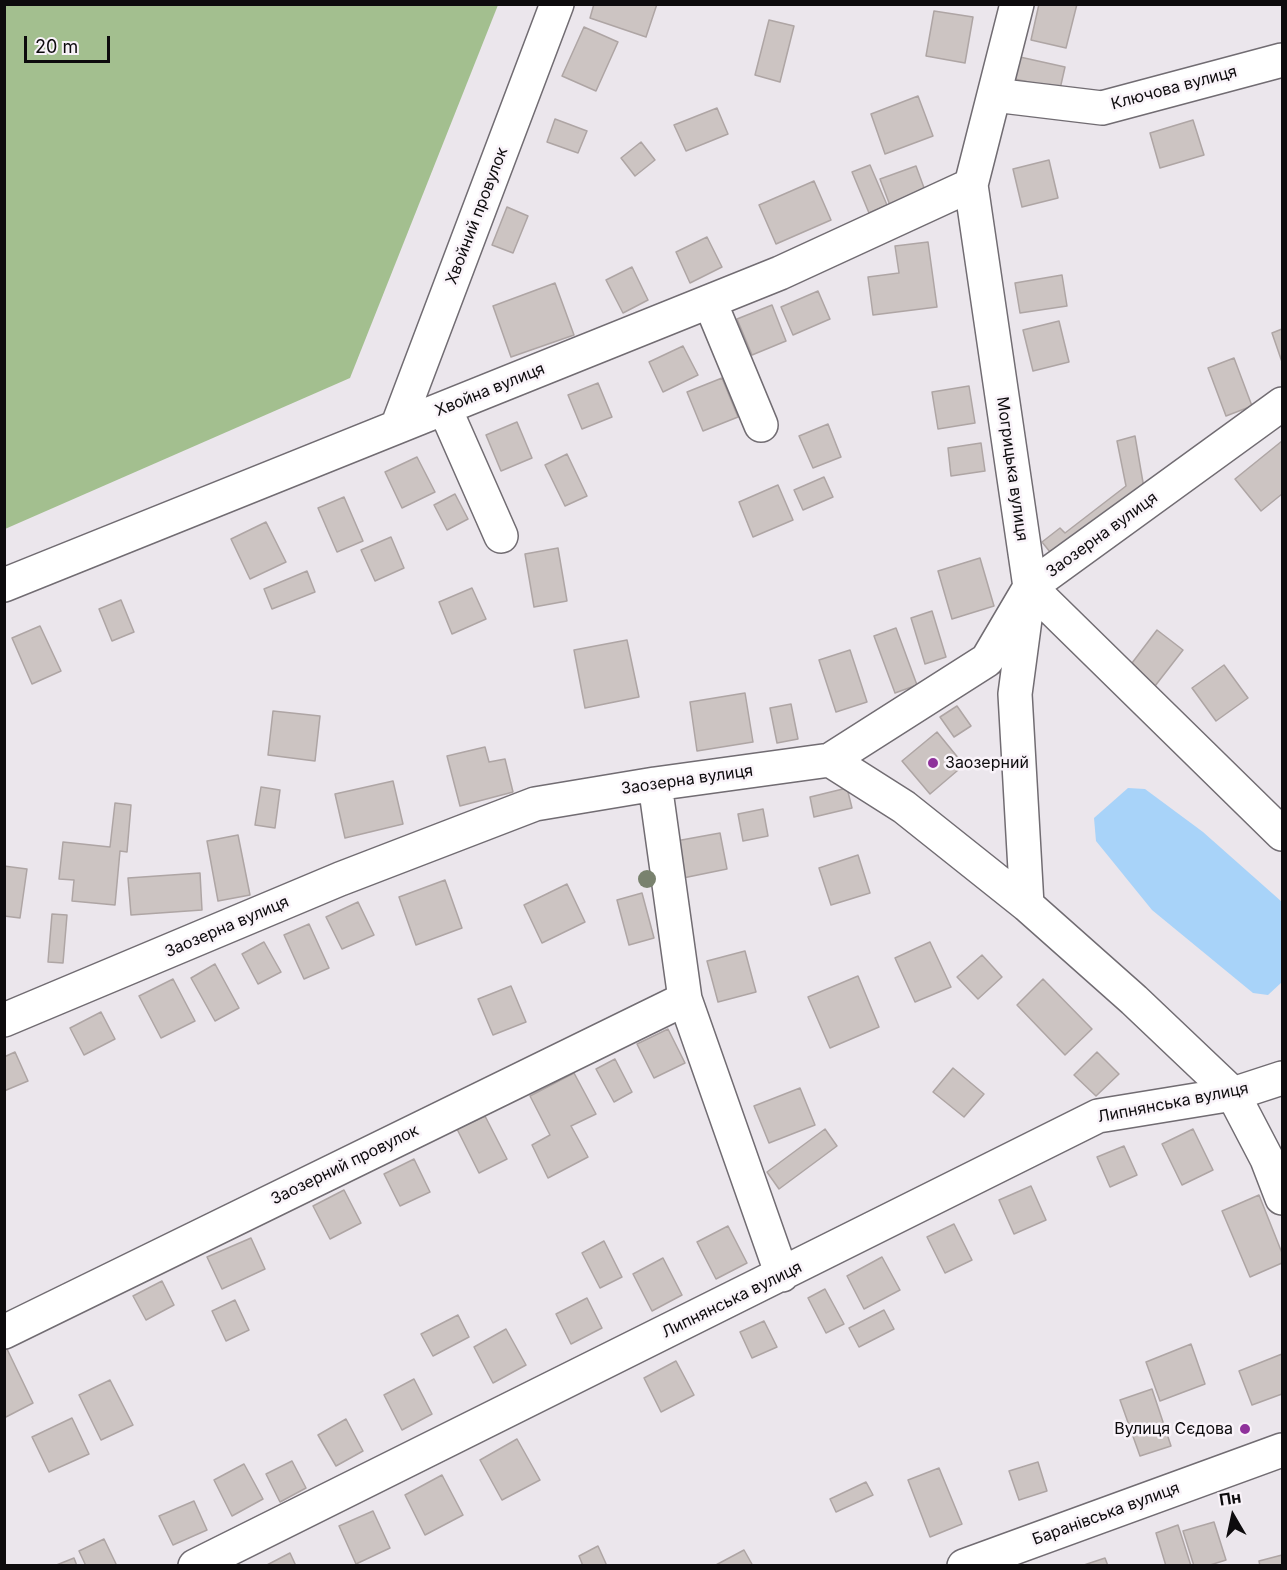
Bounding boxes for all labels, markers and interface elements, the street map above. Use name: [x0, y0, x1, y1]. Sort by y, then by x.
scale bar: [27, 24, 112, 62]
text: 20 m: [35, 36, 78, 57]
street label: Ключова вулиця: [1109, 62, 1239, 114]
street label: Хвойний провулок: [442, 145, 512, 287]
street label: Хвойна вулиця: [432, 359, 548, 421]
street label: Могрицька вулиця: [992, 396, 1032, 542]
street label: Заозерна вулиця: [1043, 488, 1161, 582]
place label: Заозерний: [945, 753, 1029, 773]
marker: Заозерний: [926, 756, 940, 770]
street label: Заозерна вулиця: [620, 761, 754, 799]
street label: Заозерна вулиця: [162, 892, 292, 962]
street label: Липнянська вулиця: [1096, 1079, 1250, 1127]
street label: Заозерний провулок: [268, 1121, 422, 1209]
street label: Липнянська вулиця: [659, 1258, 805, 1342]
place label: Вулиця Сєдова: [1114, 1419, 1233, 1439]
marker: Вулиця Сєдова: [1238, 1422, 1252, 1436]
street label: Баранівська вулиця: [1030, 1478, 1182, 1550]
north arrow: [1203, 1486, 1263, 1546]
text: Пн: [1218, 1487, 1243, 1510]

